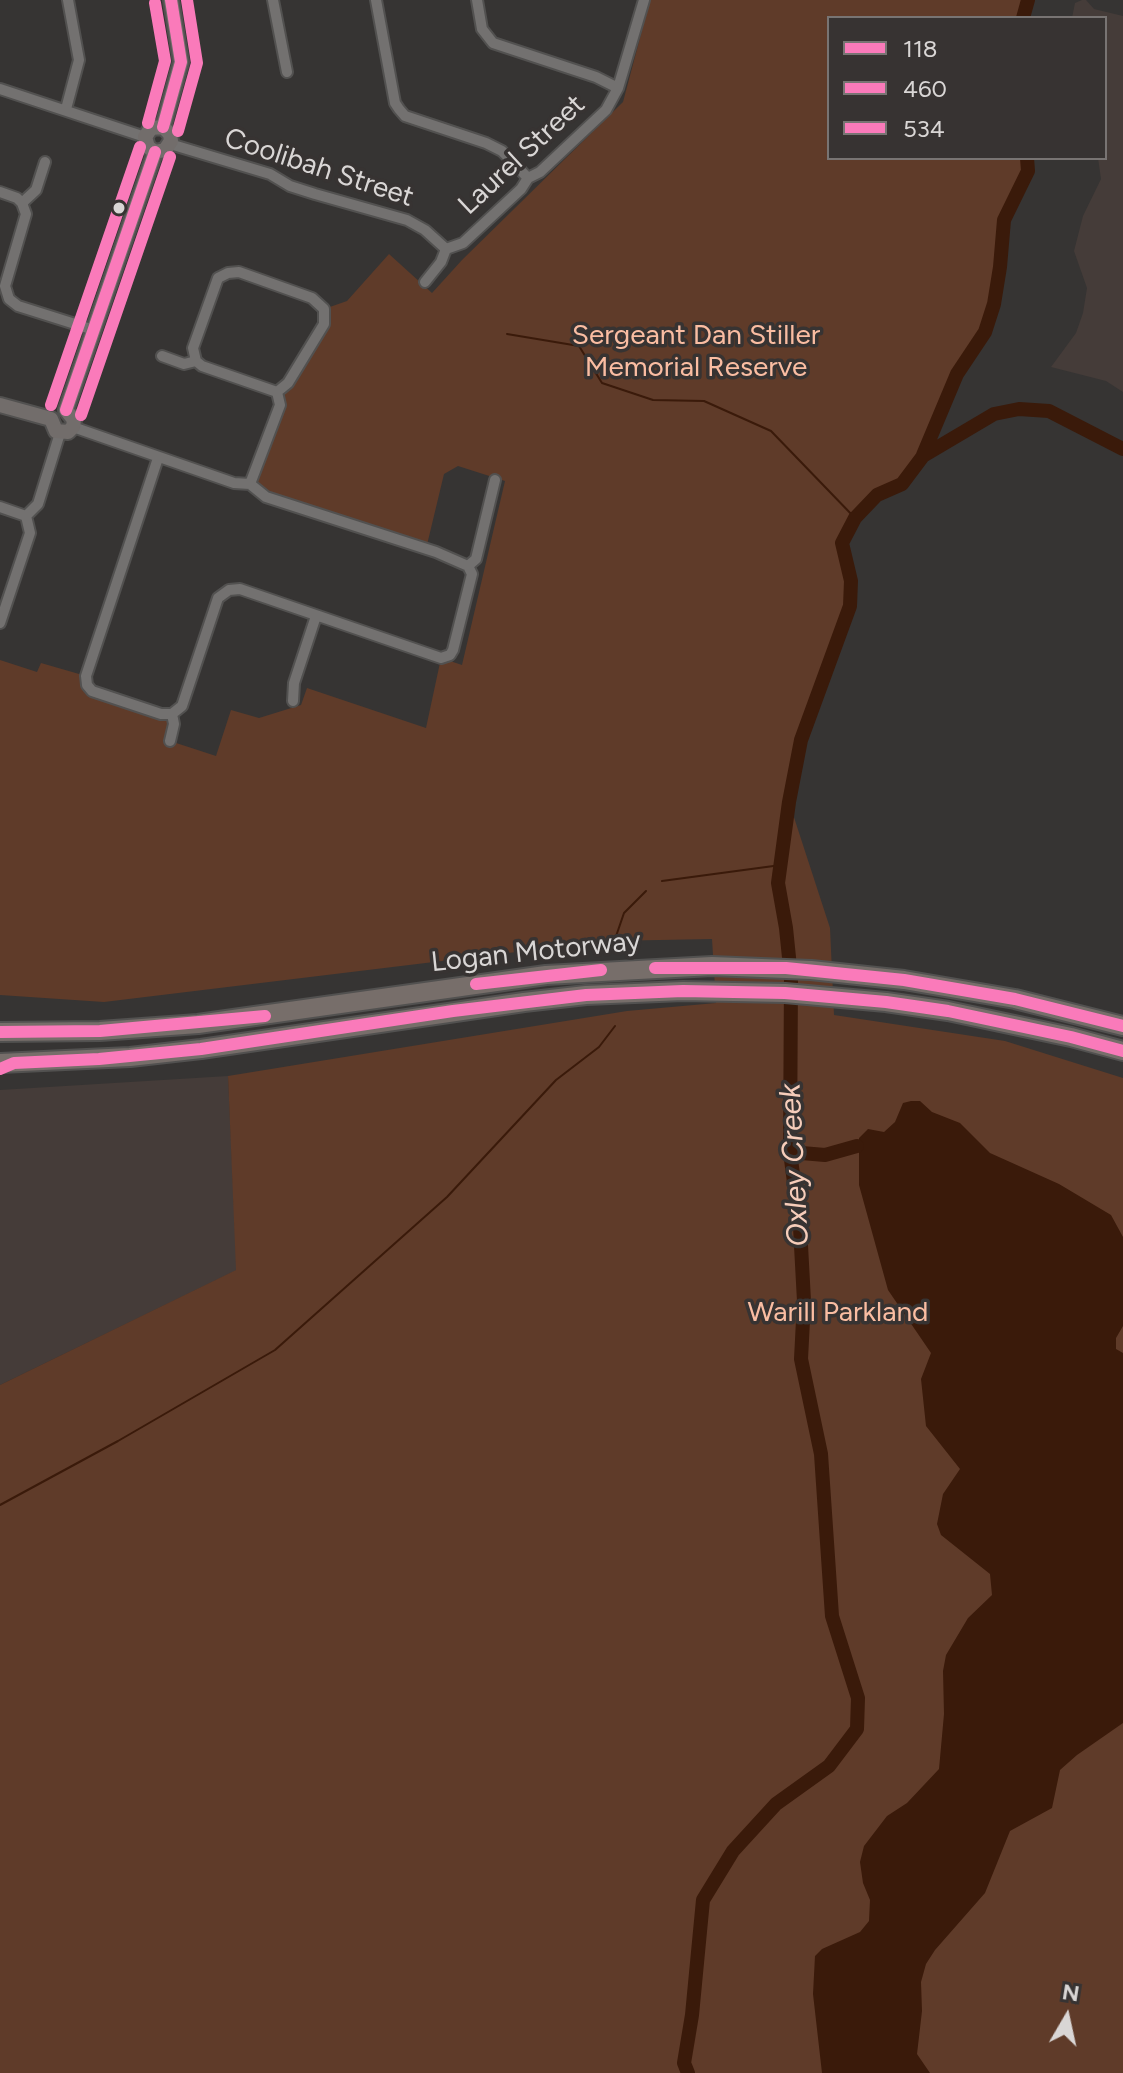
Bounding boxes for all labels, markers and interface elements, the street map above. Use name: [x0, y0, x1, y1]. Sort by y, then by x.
legend: [827, 16, 1107, 160]
text: 118: [903, 34, 938, 63]
text: 460: [903, 74, 947, 103]
street label: Laurel Street: [452, 88, 592, 222]
text: 534: [903, 114, 945, 143]
street label: Coolibah Street: [220, 122, 418, 214]
unlabelled marker: [111, 200, 127, 216]
park label: Sergeant Dan Stiller Memorial Reserve: [572, 319, 820, 385]
street label: Logan Motorway: [430, 924, 642, 980]
water label: Oxley Creek: [773, 1083, 817, 1247]
park label: Warill Parkland: [748, 1296, 928, 1330]
north arrow: [1027, 1977, 1107, 2057]
text: N: [1060, 1978, 1081, 2007]

